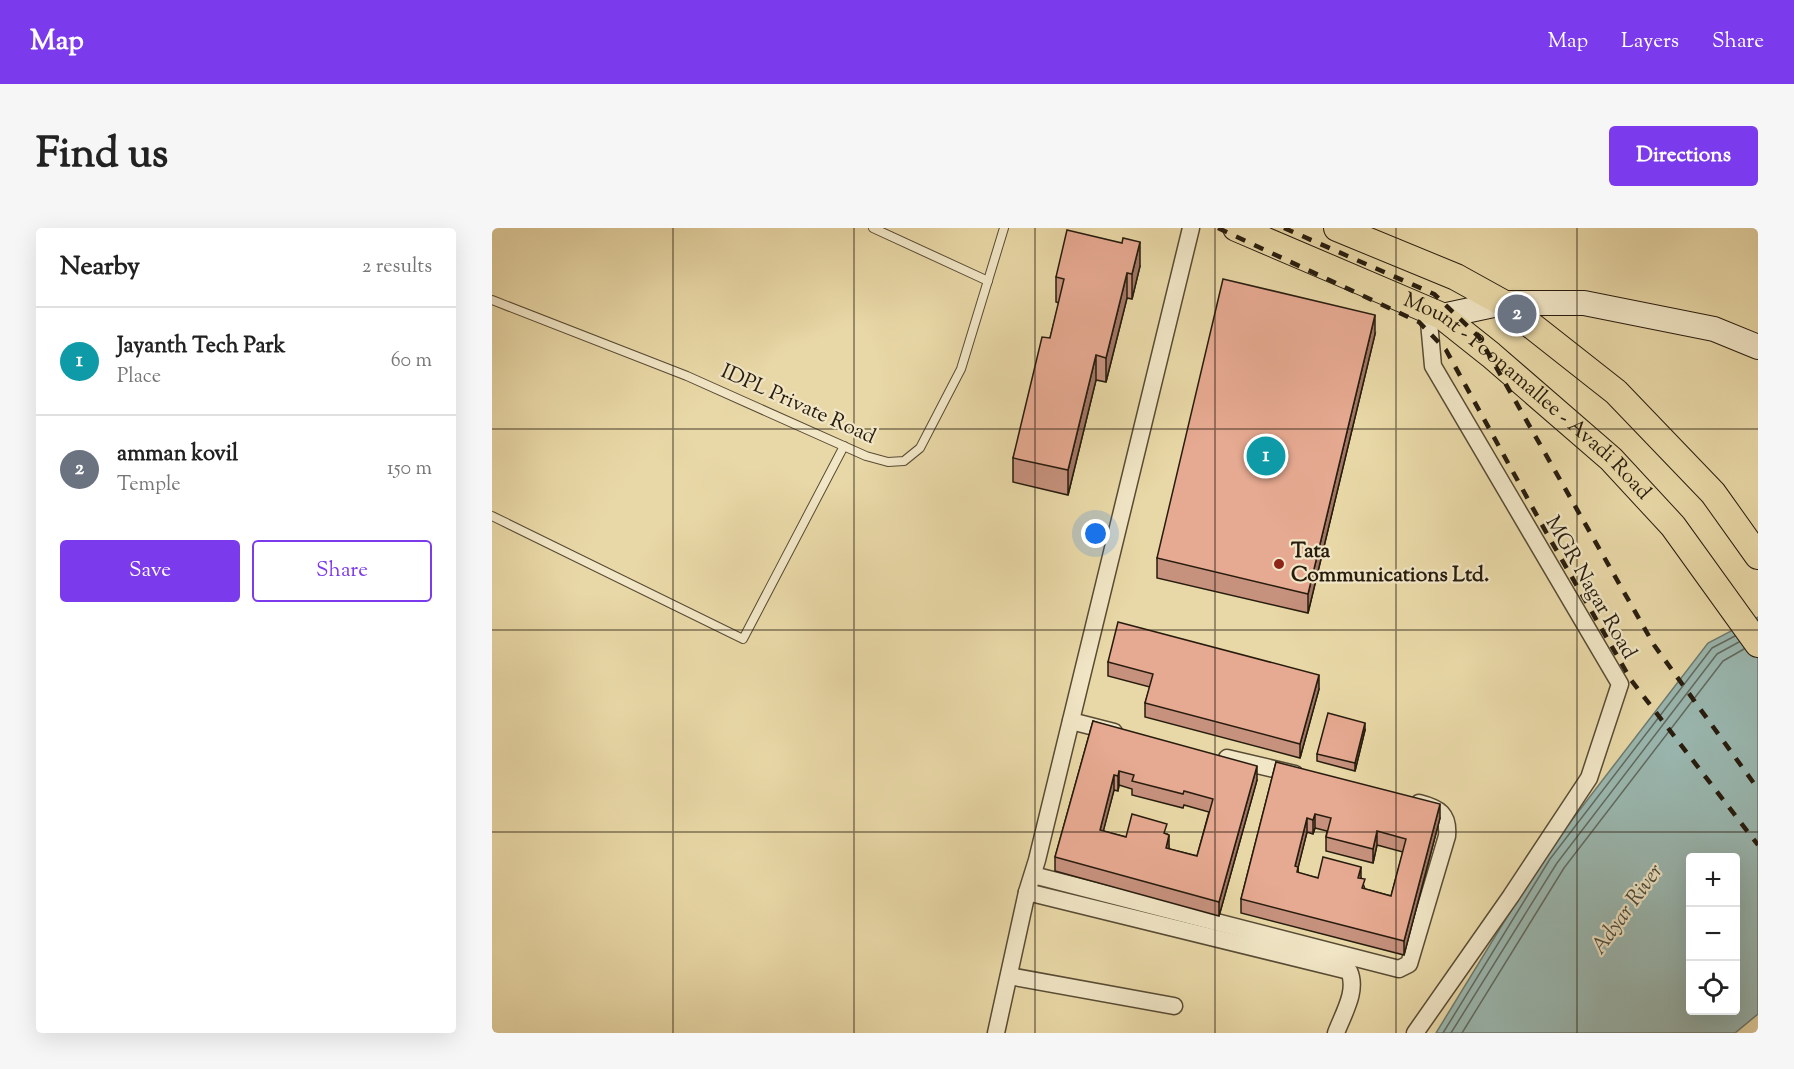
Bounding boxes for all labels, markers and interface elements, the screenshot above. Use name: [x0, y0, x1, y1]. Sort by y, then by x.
text: Map: [30, 22, 84, 62]
text: Map: [1548, 27, 1588, 57]
text: Layers: [1621, 27, 1679, 57]
text: Share: [1712, 27, 1764, 57]
text: Find us: [36, 126, 168, 186]
button: Directions: [1609, 126, 1758, 186]
text: Nearby: [60, 249, 140, 286]
text: 2 results: [362, 253, 432, 282]
street label: Mount - Poonamallee - Avadi Road: [1398, 286, 1657, 507]
pin: 2: [1498, 292, 1536, 337]
text: Jayanth Tech Park: [117, 331, 286, 363]
text: 1: [76, 347, 83, 376]
text: 60 m: [391, 347, 432, 376]
street label: IDPL Private Road: [716, 357, 880, 453]
text: Place: [117, 363, 161, 392]
pin: 1: [1246, 434, 1286, 478]
text: amman kovil: [117, 439, 238, 471]
text: 2: [75, 455, 84, 484]
text: 150 m: [387, 455, 432, 484]
text: Temple: [117, 471, 181, 500]
street label: MGR Nagar Road: [1537, 511, 1643, 665]
your location: [1081, 519, 1110, 548]
place label: Tata Communications Ltd.: [1291, 537, 1489, 591]
button: Save: [60, 540, 240, 602]
button: Share: [252, 540, 432, 602]
marker: Tata Communications Ltd.: [1272, 557, 1286, 571]
map controls: [1686, 853, 1740, 1015]
button: +: [1686, 853, 1740, 907]
water label: Adyar River: [1584, 858, 1672, 962]
button: −: [1686, 907, 1740, 961]
button: locate: [1686, 961, 1740, 1015]

